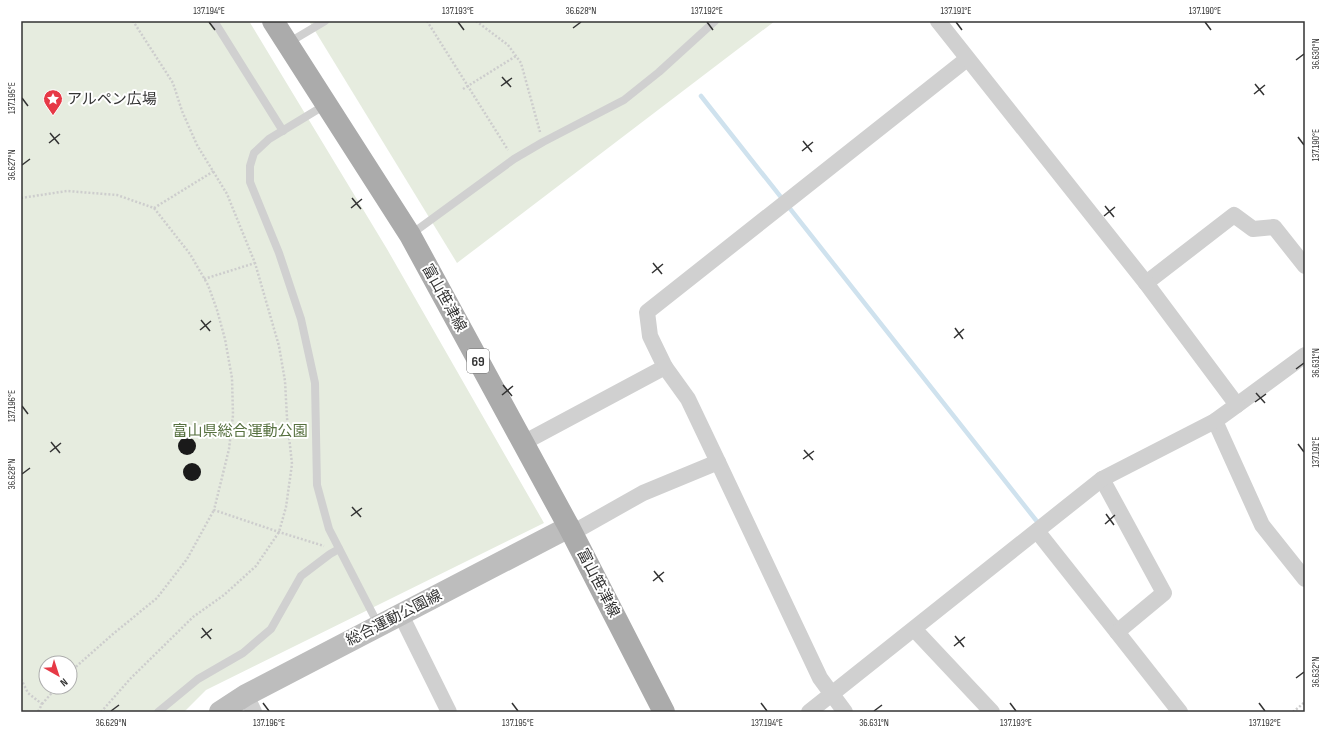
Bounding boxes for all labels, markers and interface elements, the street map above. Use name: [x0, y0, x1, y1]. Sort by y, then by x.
text: 137.194°E: [193, 5, 225, 17]
text: 137.193°E: [442, 5, 474, 17]
text: 36.628°N: [566, 5, 596, 17]
text: 137.192°E: [691, 5, 723, 17]
text: 137.191°E: [941, 5, 971, 17]
text: 137.190°E: [1189, 5, 1221, 17]
text: 36.630°N: [1310, 38, 1322, 70]
text: 137.195°E: [6, 82, 18, 114]
place icon: アルペン広場: [42, 88, 64, 116]
place label: アルペン広場: [67, 90, 157, 109]
text: 137.190°E: [1310, 129, 1322, 161]
text: 36.627°N: [6, 149, 18, 181]
street label: 富山笹津線: [418, 261, 470, 335]
text: 36.631°N: [1310, 348, 1322, 378]
road number: 69: [467, 349, 489, 373]
text: 137.196°E: [6, 390, 18, 422]
park label: 富山県総合運動公園: [172, 422, 308, 441]
text: 137.191°E: [1310, 437, 1322, 467]
text: 36.628°N: [6, 459, 18, 489]
street label: 富山笹津線: [573, 545, 623, 621]
street label: 総合運動公園線: [343, 586, 445, 650]
north arrow: [38, 655, 78, 695]
text: 36.632°N: [1310, 657, 1322, 687]
text: N: [58, 675, 70, 689]
text: 36.629°N: [95, 717, 127, 729]
text: 137.196°E: [253, 717, 285, 729]
text: 137.195°E: [502, 717, 534, 729]
text: 137.194°E: [751, 717, 783, 729]
text: 36.631°N: [859, 717, 889, 729]
text: 137.193°E: [1000, 717, 1032, 729]
text: 137.192°E: [1249, 717, 1281, 729]

